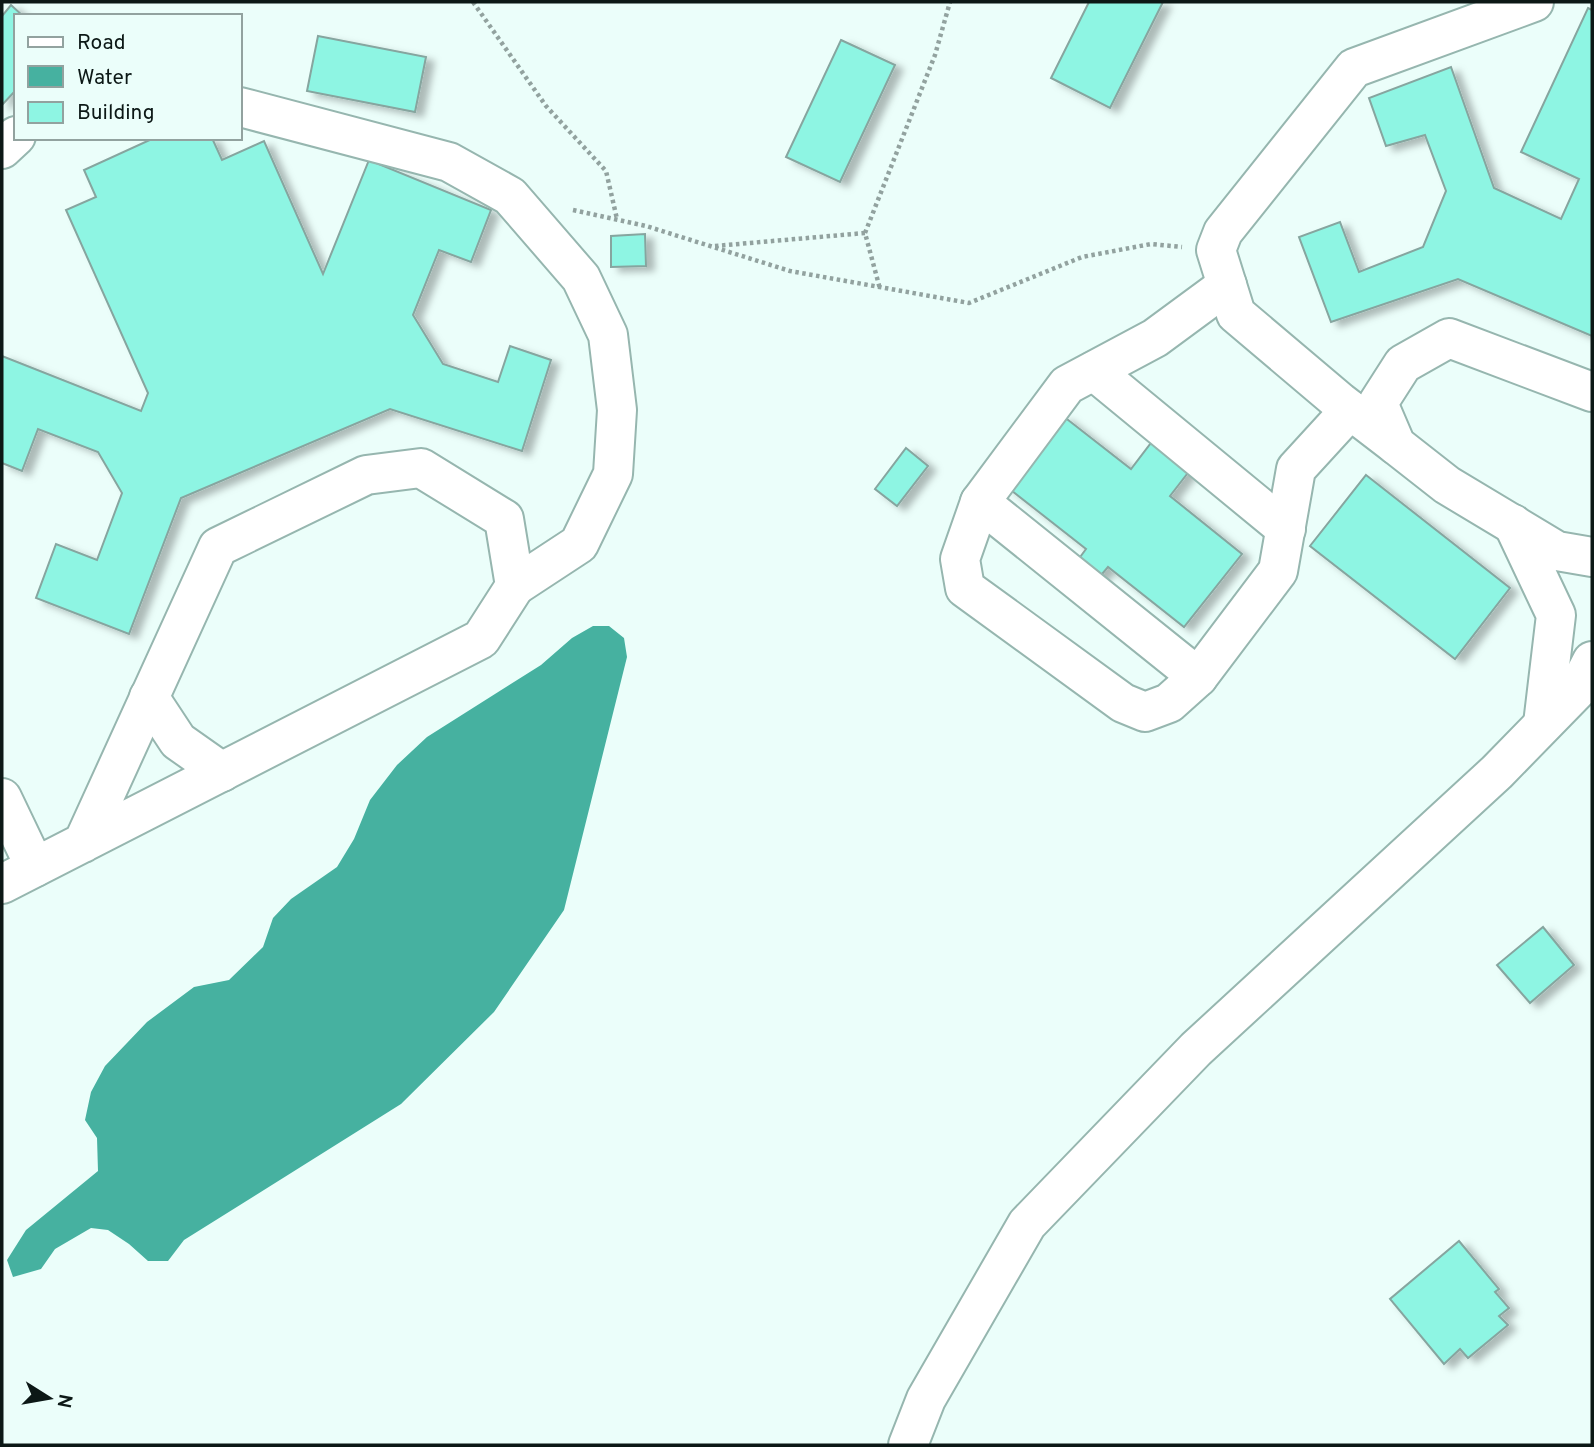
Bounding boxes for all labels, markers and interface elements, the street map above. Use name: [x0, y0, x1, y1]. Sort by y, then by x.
legend: [14, 14, 242, 140]
text: Road: [77, 30, 126, 57]
text: Water: [77, 65, 132, 92]
text: Building: [77, 100, 155, 127]
north arrow: [14, 1363, 84, 1433]
text: N: [51, 1392, 77, 1410]

